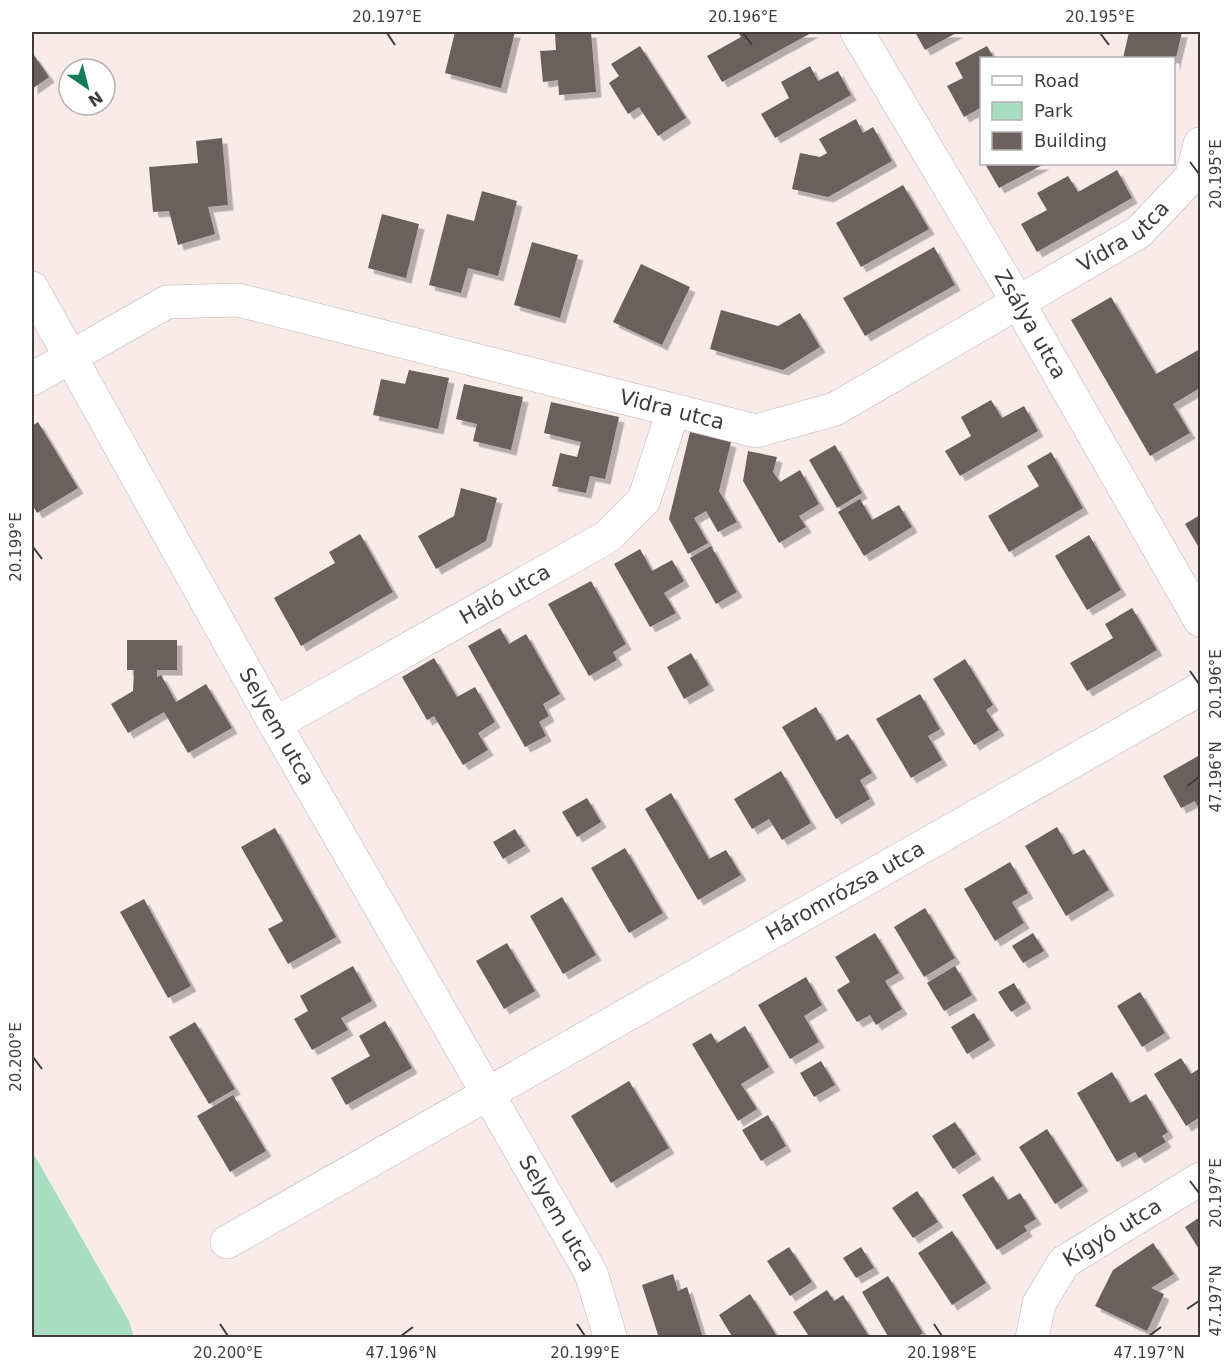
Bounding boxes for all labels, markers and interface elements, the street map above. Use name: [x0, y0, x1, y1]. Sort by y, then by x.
text: 20.197°E: [352, 8, 422, 26]
text: 20.196°E: [708, 8, 778, 26]
text: 20.195°E: [1065, 8, 1135, 26]
north arrow: [57, 57, 117, 117]
legend: [980, 57, 1175, 165]
text: Road: [1034, 70, 1079, 91]
text: N: [84, 87, 106, 110]
text: Park: [1034, 100, 1073, 121]
text: Building: [1034, 130, 1107, 151]
text: 20.195°E: [1207, 139, 1225, 209]
street label: Vidra utca: [1073, 196, 1174, 277]
street label: Zsálya utca: [989, 266, 1071, 383]
street label: Vidra utca: [617, 385, 727, 435]
text: 20.199°E: [7, 512, 25, 582]
street label: Háló utca: [456, 559, 554, 629]
text: 20.196°E: [1207, 649, 1225, 719]
street label: Selyem utca: [234, 664, 319, 789]
text: 47.196°N: [1207, 741, 1225, 813]
street label: Háromrózsa utca: [762, 836, 929, 945]
text: 20.200°E: [7, 1022, 25, 1092]
street label: Selyem utca: [514, 1151, 600, 1276]
text: 20.197°E: [1207, 1158, 1225, 1228]
street label: Kígyó utca: [1059, 1193, 1166, 1272]
text: 47.197°N: [1207, 1265, 1225, 1337]
text: 20.200°E: [193, 1344, 263, 1362]
text: 47.196°N: [365, 1344, 437, 1362]
text: 20.199°E: [550, 1344, 620, 1362]
text: 20.198°E: [907, 1344, 977, 1362]
text: 47.197°N: [1113, 1344, 1185, 1362]

